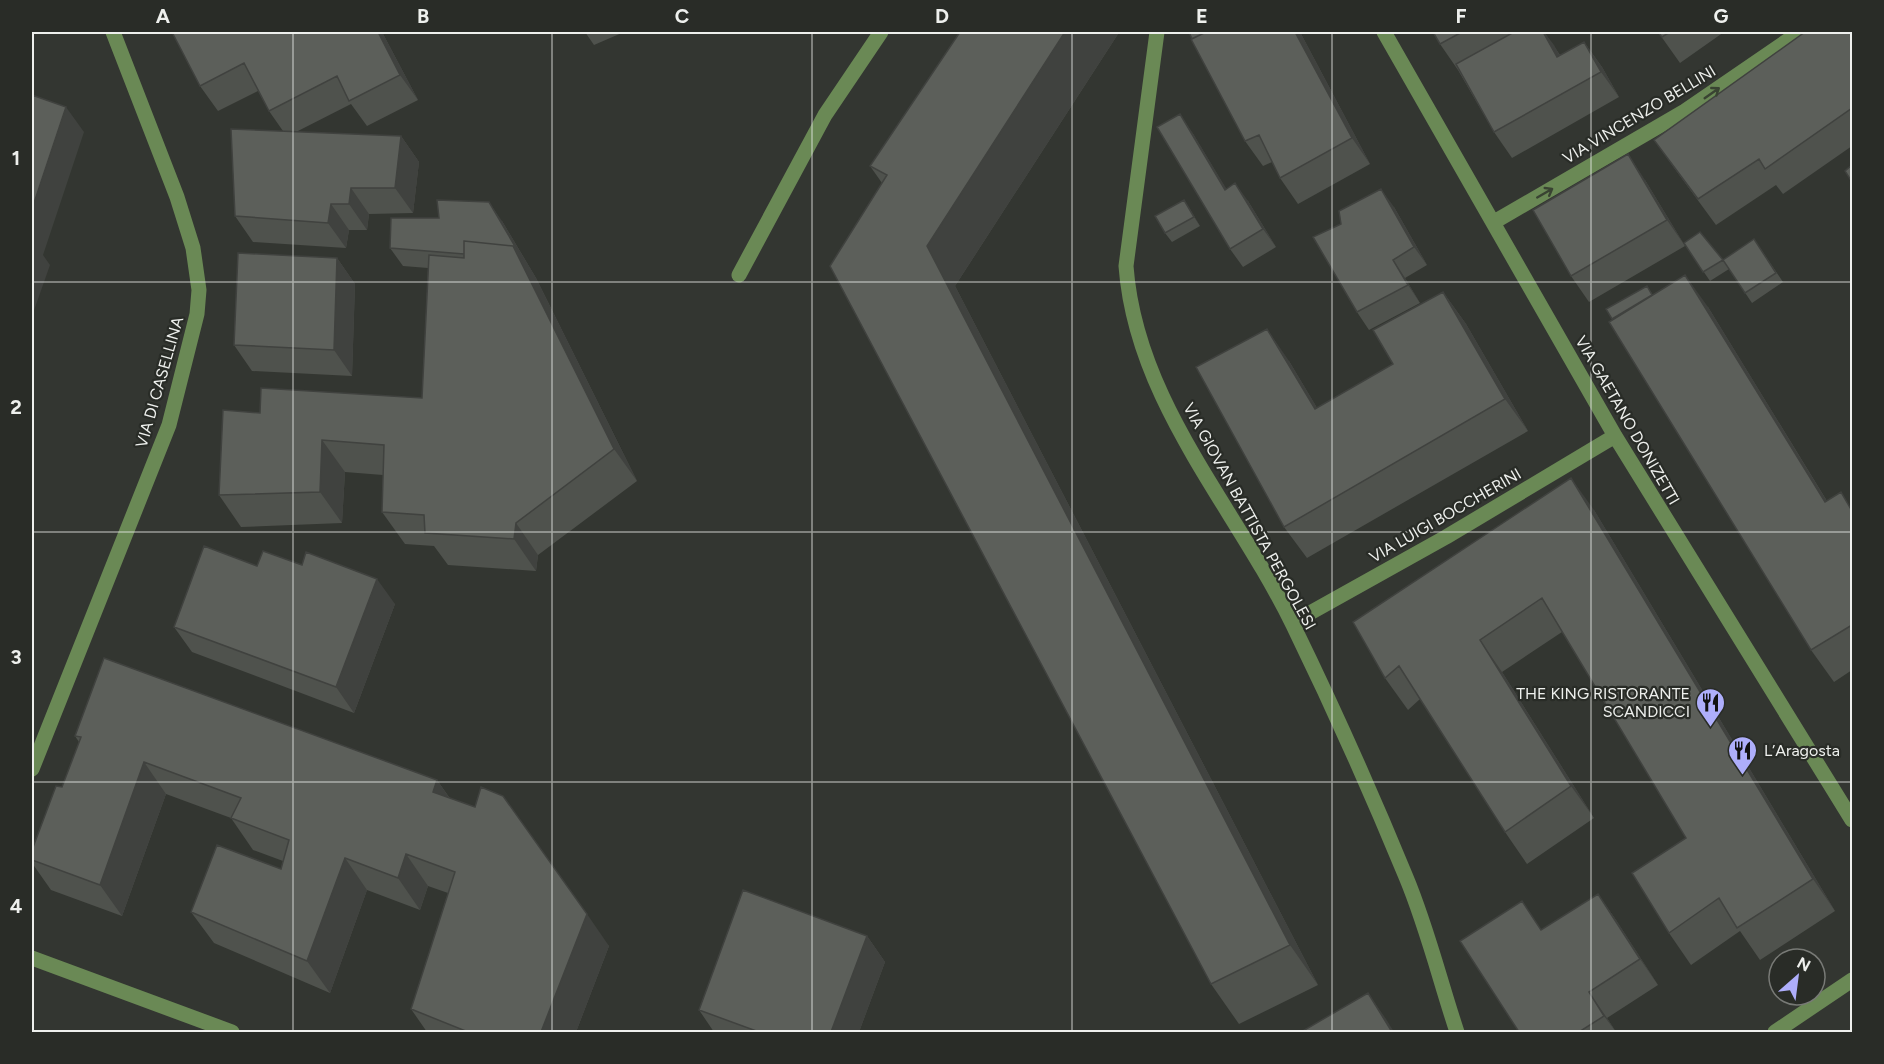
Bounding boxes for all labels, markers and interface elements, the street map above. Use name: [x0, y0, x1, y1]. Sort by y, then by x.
text: A: [156, 4, 171, 28]
text: B: [417, 4, 429, 28]
text: C: [675, 4, 689, 28]
text: D: [935, 4, 949, 28]
text: E: [1196, 4, 1208, 28]
text: F: [1455, 4, 1467, 28]
text: G: [1714, 4, 1729, 28]
street label: VIA VINCENZO BELLINI: [1559, 61, 1719, 168]
one-way arrow: [1703, 87, 1719, 99]
text: 1: [12, 146, 20, 170]
one-way arrow: [1536, 187, 1553, 199]
street label: VIA DI CASELLINA: [132, 314, 187, 450]
street label: VIA GAETANO DONIZETTI: [1571, 332, 1684, 508]
text: 2: [10, 395, 22, 419]
street label: VIA GIOVAN BATTISTA PERGOLESI: [1179, 400, 1320, 633]
street label: VIA LUIGI BOCCHERINI: [1366, 464, 1525, 567]
text: 3: [10, 645, 22, 669]
place label: THE KING RISTORANTE SCANDICCI: [1516, 684, 1690, 721]
restaurant icon: THE KING RISTORANTE SCANDICCI: [1695, 686, 1727, 728]
restaurant icon: L’Aragosta: [1727, 734, 1759, 776]
place label: L’Aragosta: [1764, 741, 1840, 760]
text: 4: [10, 894, 23, 918]
north arrow: [1767, 947, 1827, 1007]
text: N: [1794, 953, 1814, 975]

